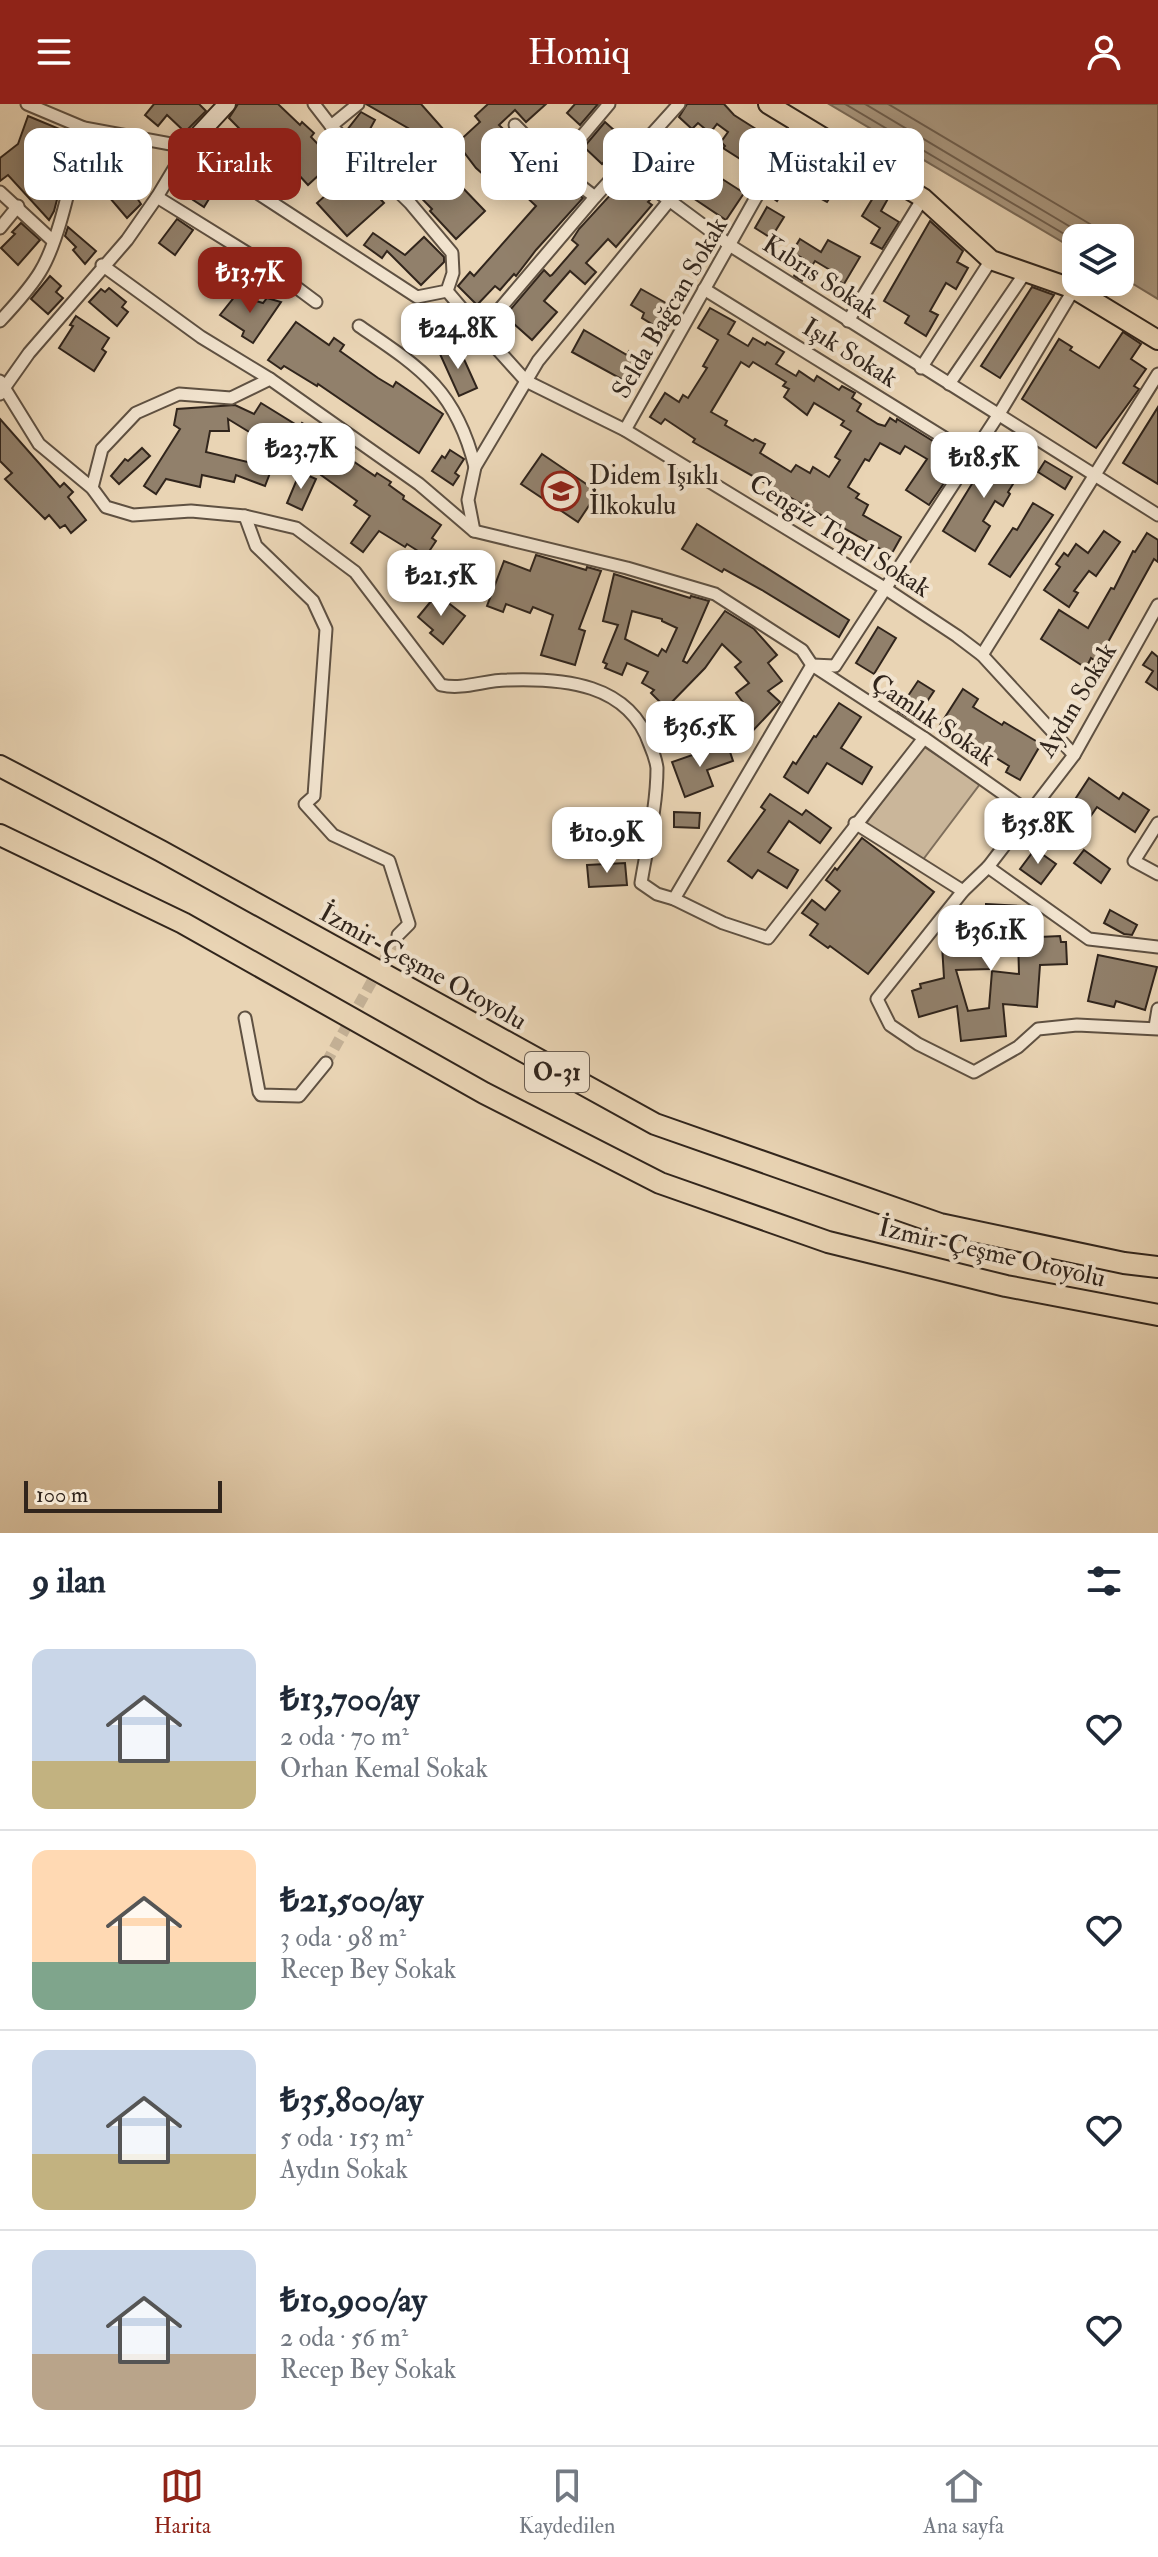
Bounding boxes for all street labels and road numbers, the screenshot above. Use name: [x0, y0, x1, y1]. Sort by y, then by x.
street label: Selda Bağcan Sokak: [605, 211, 735, 404]
street label: Kıbrıs Sokak: [756, 228, 884, 326]
street label: Işık Sokak: [796, 311, 904, 395]
street label: Cengiz Topel Sokak: [743, 467, 937, 606]
street label: Aydın Sokak: [1030, 636, 1124, 764]
street label: Çamlık Sokak: [865, 667, 1002, 774]
street label: İzmir-Çeşme Otoyolu: [314, 895, 533, 1037]
road number: O-31: [525, 1052, 589, 1092]
street label: İzmir-Çeşme Otoyolu: [876, 1209, 1109, 1295]

